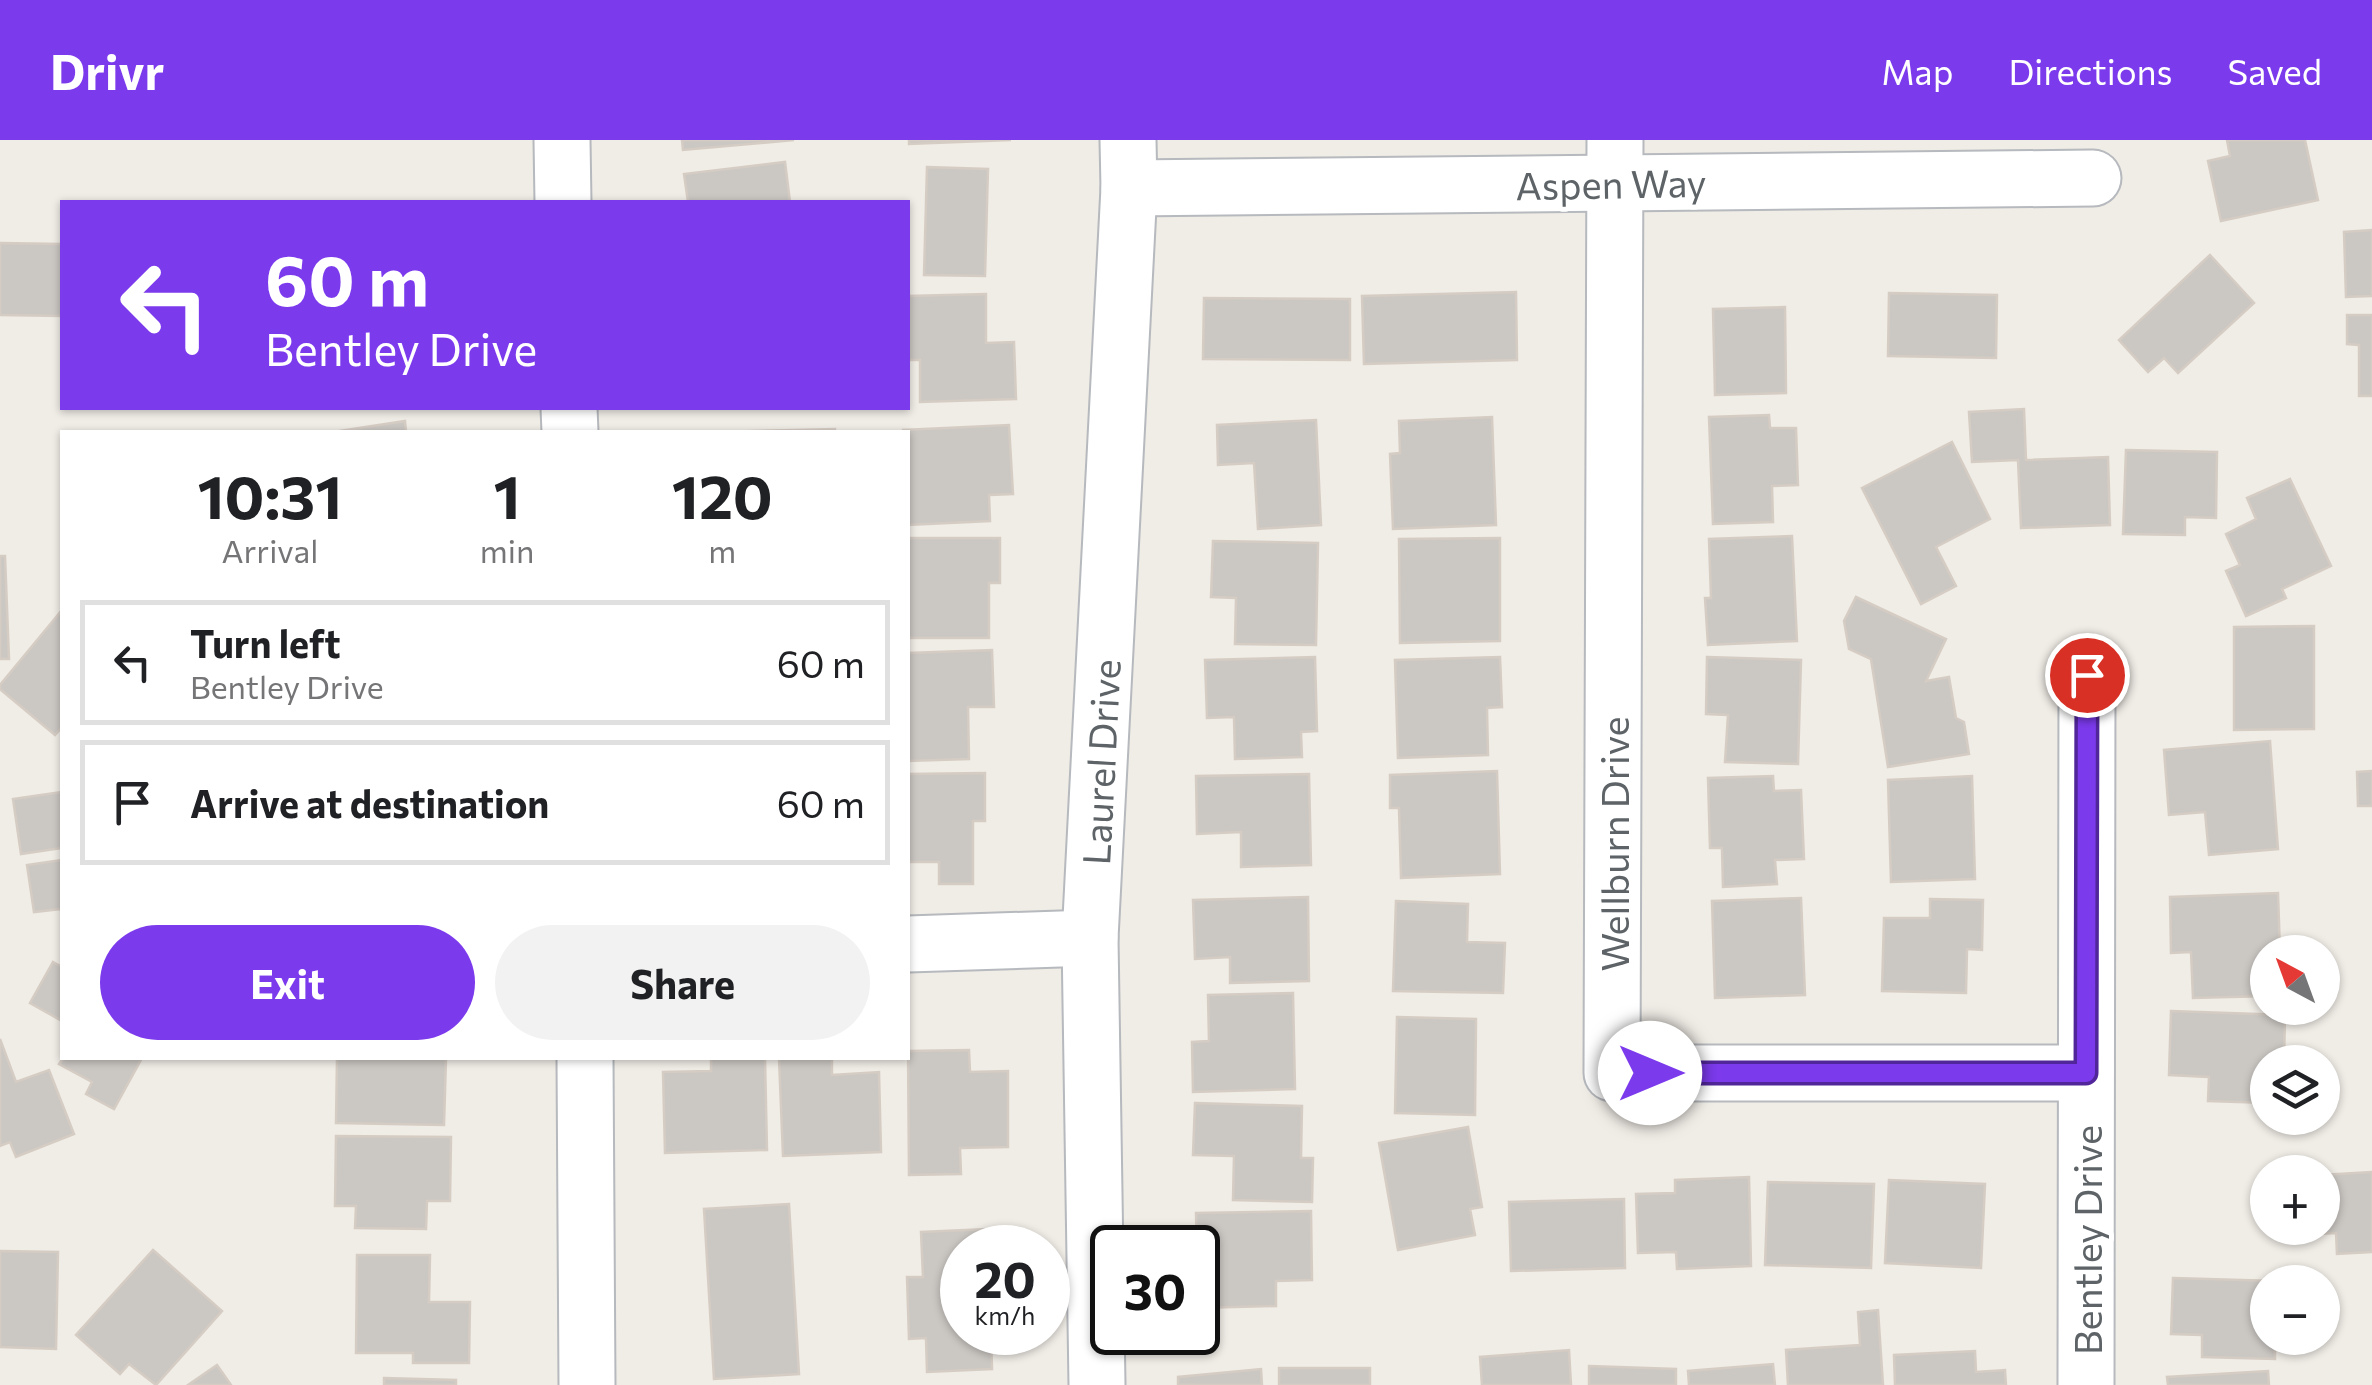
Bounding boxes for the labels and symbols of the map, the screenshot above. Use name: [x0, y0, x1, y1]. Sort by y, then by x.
street label: Aspen Way: [1515, 158, 1707, 208]
pin: [2045, 633, 2130, 718]
street label: Laurel Drive: [1071, 658, 1129, 866]
street label: Wellburn Drive: [1590, 716, 1637, 972]
north arrow: [2250, 935, 2340, 1025]
position arrow: [1598, 1021, 1702, 1125]
street label: Bentley Drive: [2063, 1125, 2110, 1355]
speed limit sign: 30: [1090, 1225, 1220, 1355]

